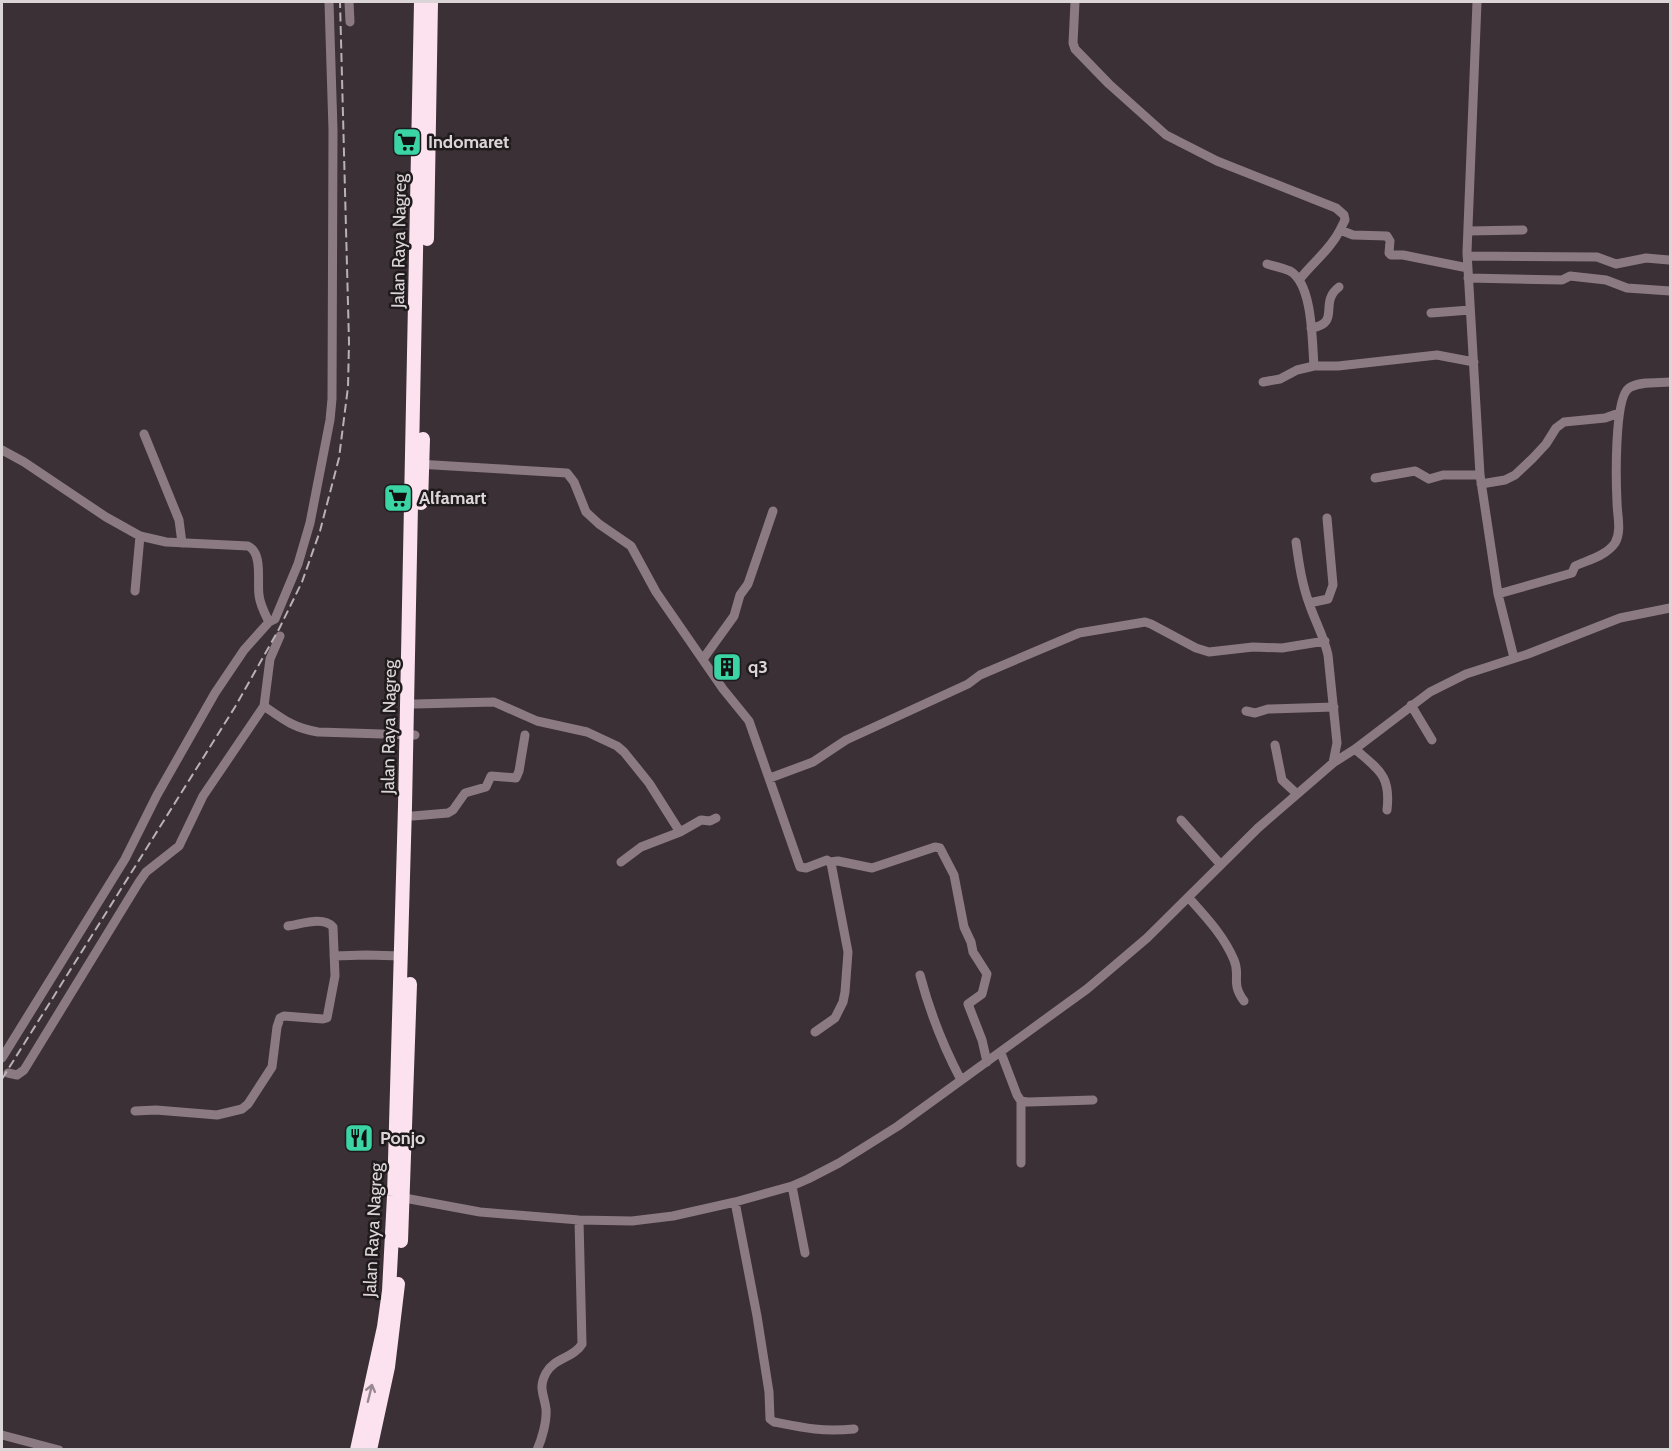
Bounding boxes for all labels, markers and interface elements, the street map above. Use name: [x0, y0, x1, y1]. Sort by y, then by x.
supermarket icon: Indomaret: [391, 126, 423, 158]
place label: Indomaret: [428, 131, 509, 153]
street label: Jalan Raya Nagreg: [387, 173, 411, 309]
supermarket icon: Alfamart: [382, 482, 414, 514]
place label: Alfamart: [419, 487, 487, 509]
building icon: q3: [711, 651, 743, 683]
place label: q3: [748, 656, 768, 678]
street label: Jalan Raya Nagreg: [377, 659, 401, 795]
restaurant icon: Ponjo: [343, 1122, 375, 1154]
place label: Ponjo: [380, 1127, 425, 1149]
street label: Jalan Raya Nagreg: [358, 1161, 388, 1299]
one-way arrow: [365, 1383, 377, 1402]

